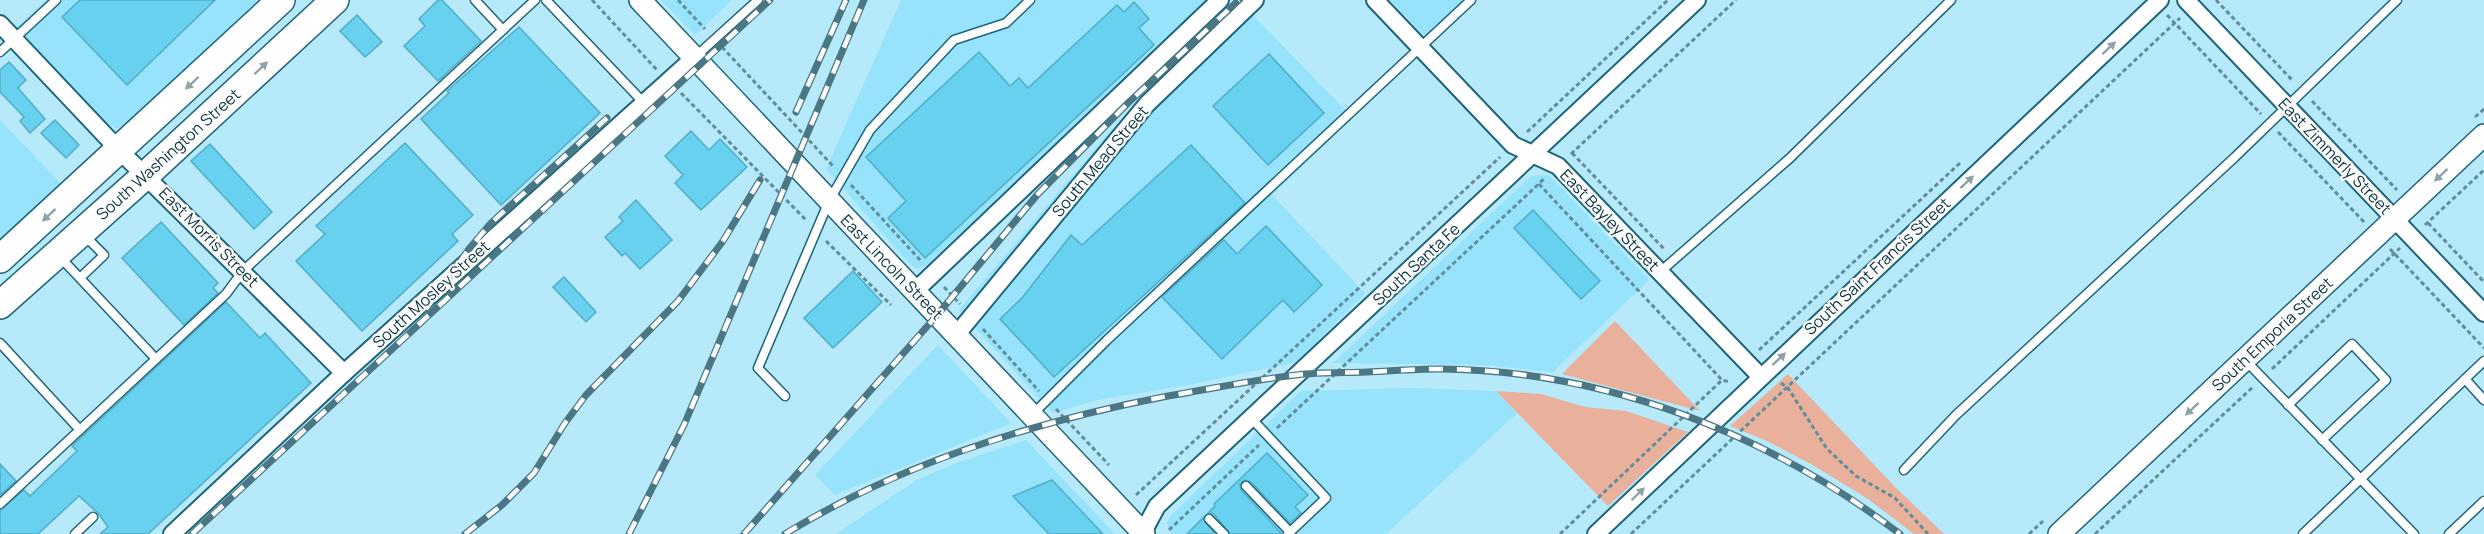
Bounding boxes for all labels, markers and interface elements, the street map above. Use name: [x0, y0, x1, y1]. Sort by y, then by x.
one-way arrow: [2101, 42, 2115, 56]
one-way arrow: [254, 62, 268, 76]
one-way arrow: [185, 75, 199, 89]
street label: South Washington Street: [91, 83, 245, 225]
street label: East Zimmerly Street: [2274, 93, 2396, 219]
street label: South Mead Street: [1047, 101, 1153, 221]
street label: East Bayley Street: [1555, 164, 1665, 276]
one-way arrow: [2435, 168, 2449, 182]
one-way arrow: [1959, 175, 1974, 189]
street label: East Morris Street: [154, 182, 264, 292]
street label: South Saint Francis Street: [1799, 192, 1955, 340]
one-way arrow: [41, 208, 56, 222]
street label: East Lincoln Street: [836, 209, 948, 325]
street label: South Santa Fe: [1368, 218, 1464, 310]
street label: South Mosley Street: [368, 235, 494, 353]
street label: South Emporia Street: [2207, 272, 2337, 396]
one-way arrow: [1771, 352, 1785, 366]
one-way arrow: [2184, 402, 2199, 416]
one-way arrow: [1631, 487, 1645, 501]

